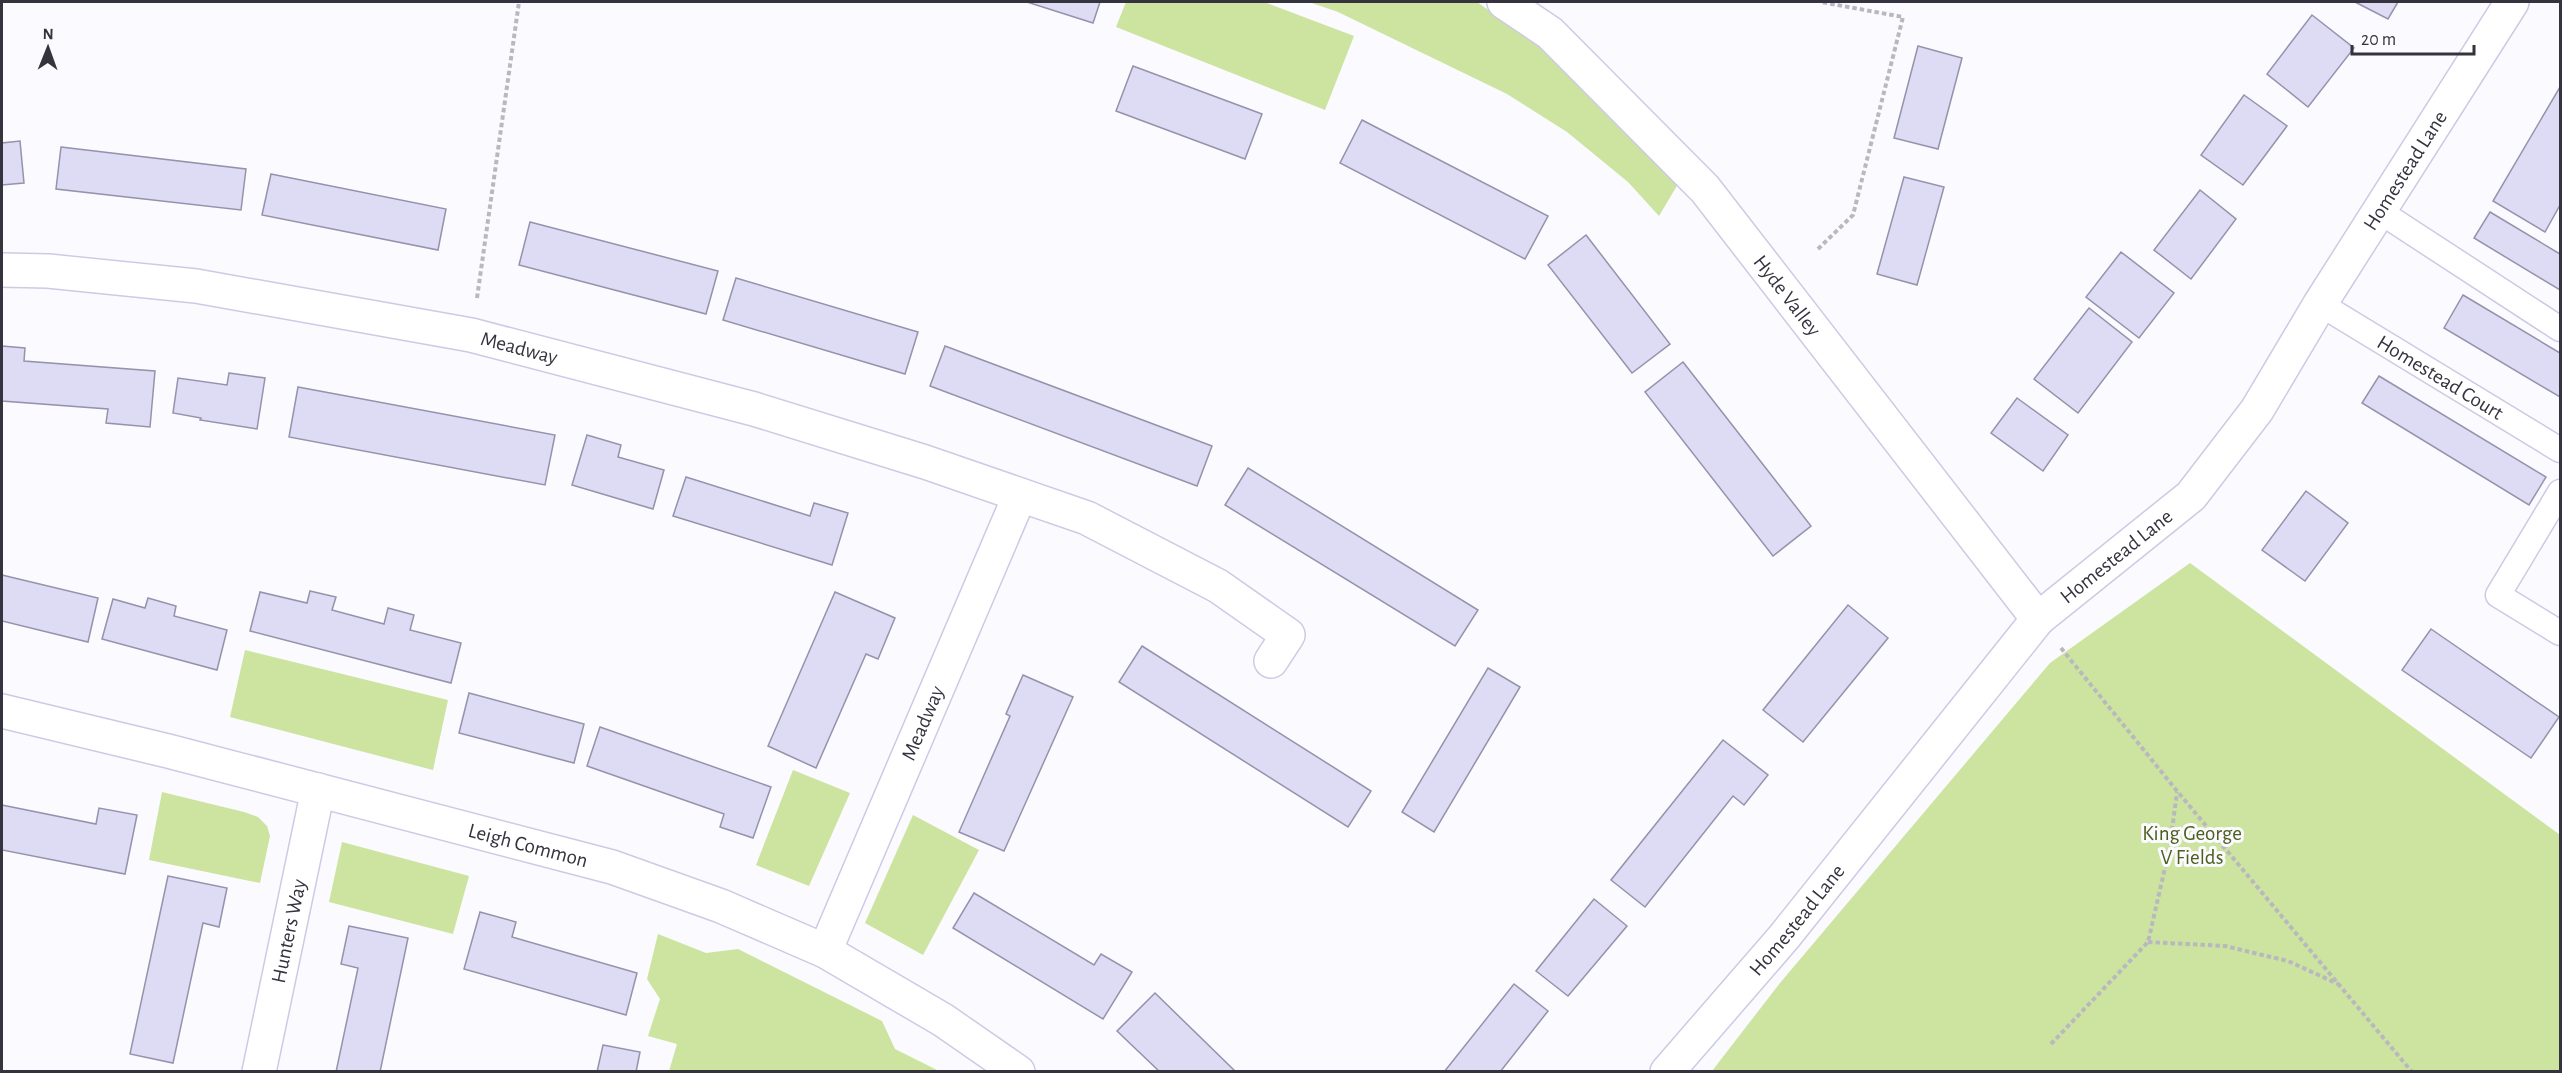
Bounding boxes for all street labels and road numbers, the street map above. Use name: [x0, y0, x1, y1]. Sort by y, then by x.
street label: Homestead Lane: [2360, 107, 2451, 234]
street label: Hyde Valley: [1749, 251, 1825, 340]
street label: Meadway: [478, 328, 560, 368]
street label: Homestead Court: [2374, 332, 2507, 424]
street label: Homestead Lane: [2056, 505, 2177, 608]
street label: Meadway: [898, 683, 948, 763]
street label: Leigh Common: [466, 820, 590, 871]
street label: Homestead Lane: [1745, 860, 1849, 980]
street label: Hunters Way: [268, 877, 310, 985]

